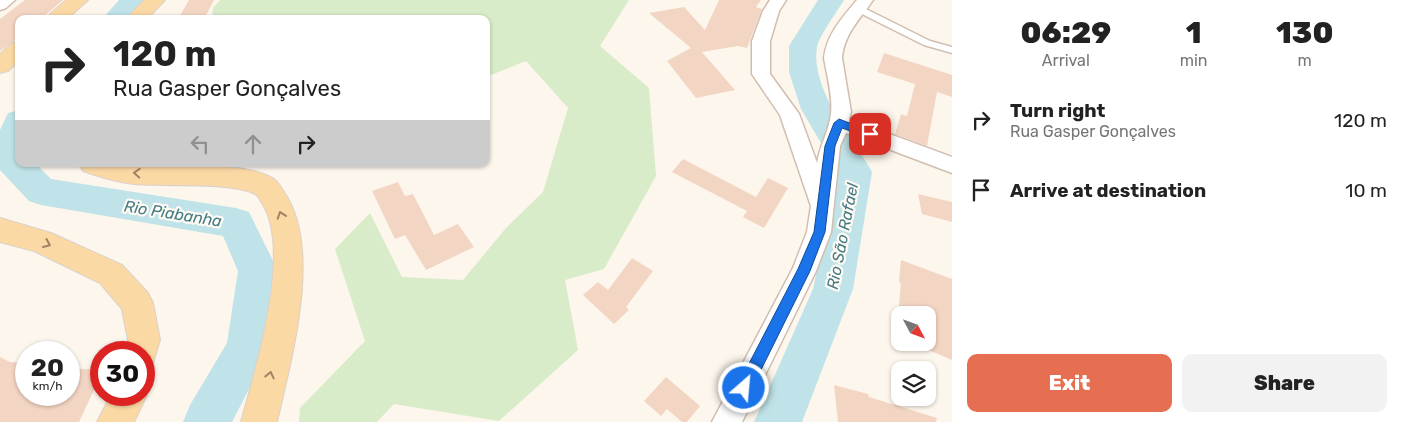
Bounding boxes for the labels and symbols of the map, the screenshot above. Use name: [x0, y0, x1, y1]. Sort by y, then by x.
pin: [849, 113, 891, 155]
one-way arrow: [133, 168, 141, 179]
water label: Rio São Rafael: [823, 180, 862, 291]
water label: Rio Piabanha: [123, 196, 223, 231]
one-way arrow: [277, 211, 287, 219]
one-way arrow: [42, 237, 51, 248]
north arrow: [891, 306, 936, 351]
speed limit sign: 30: [90, 341, 155, 406]
position arrow: [717, 361, 769, 413]
one-way arrow: [264, 370, 275, 379]

